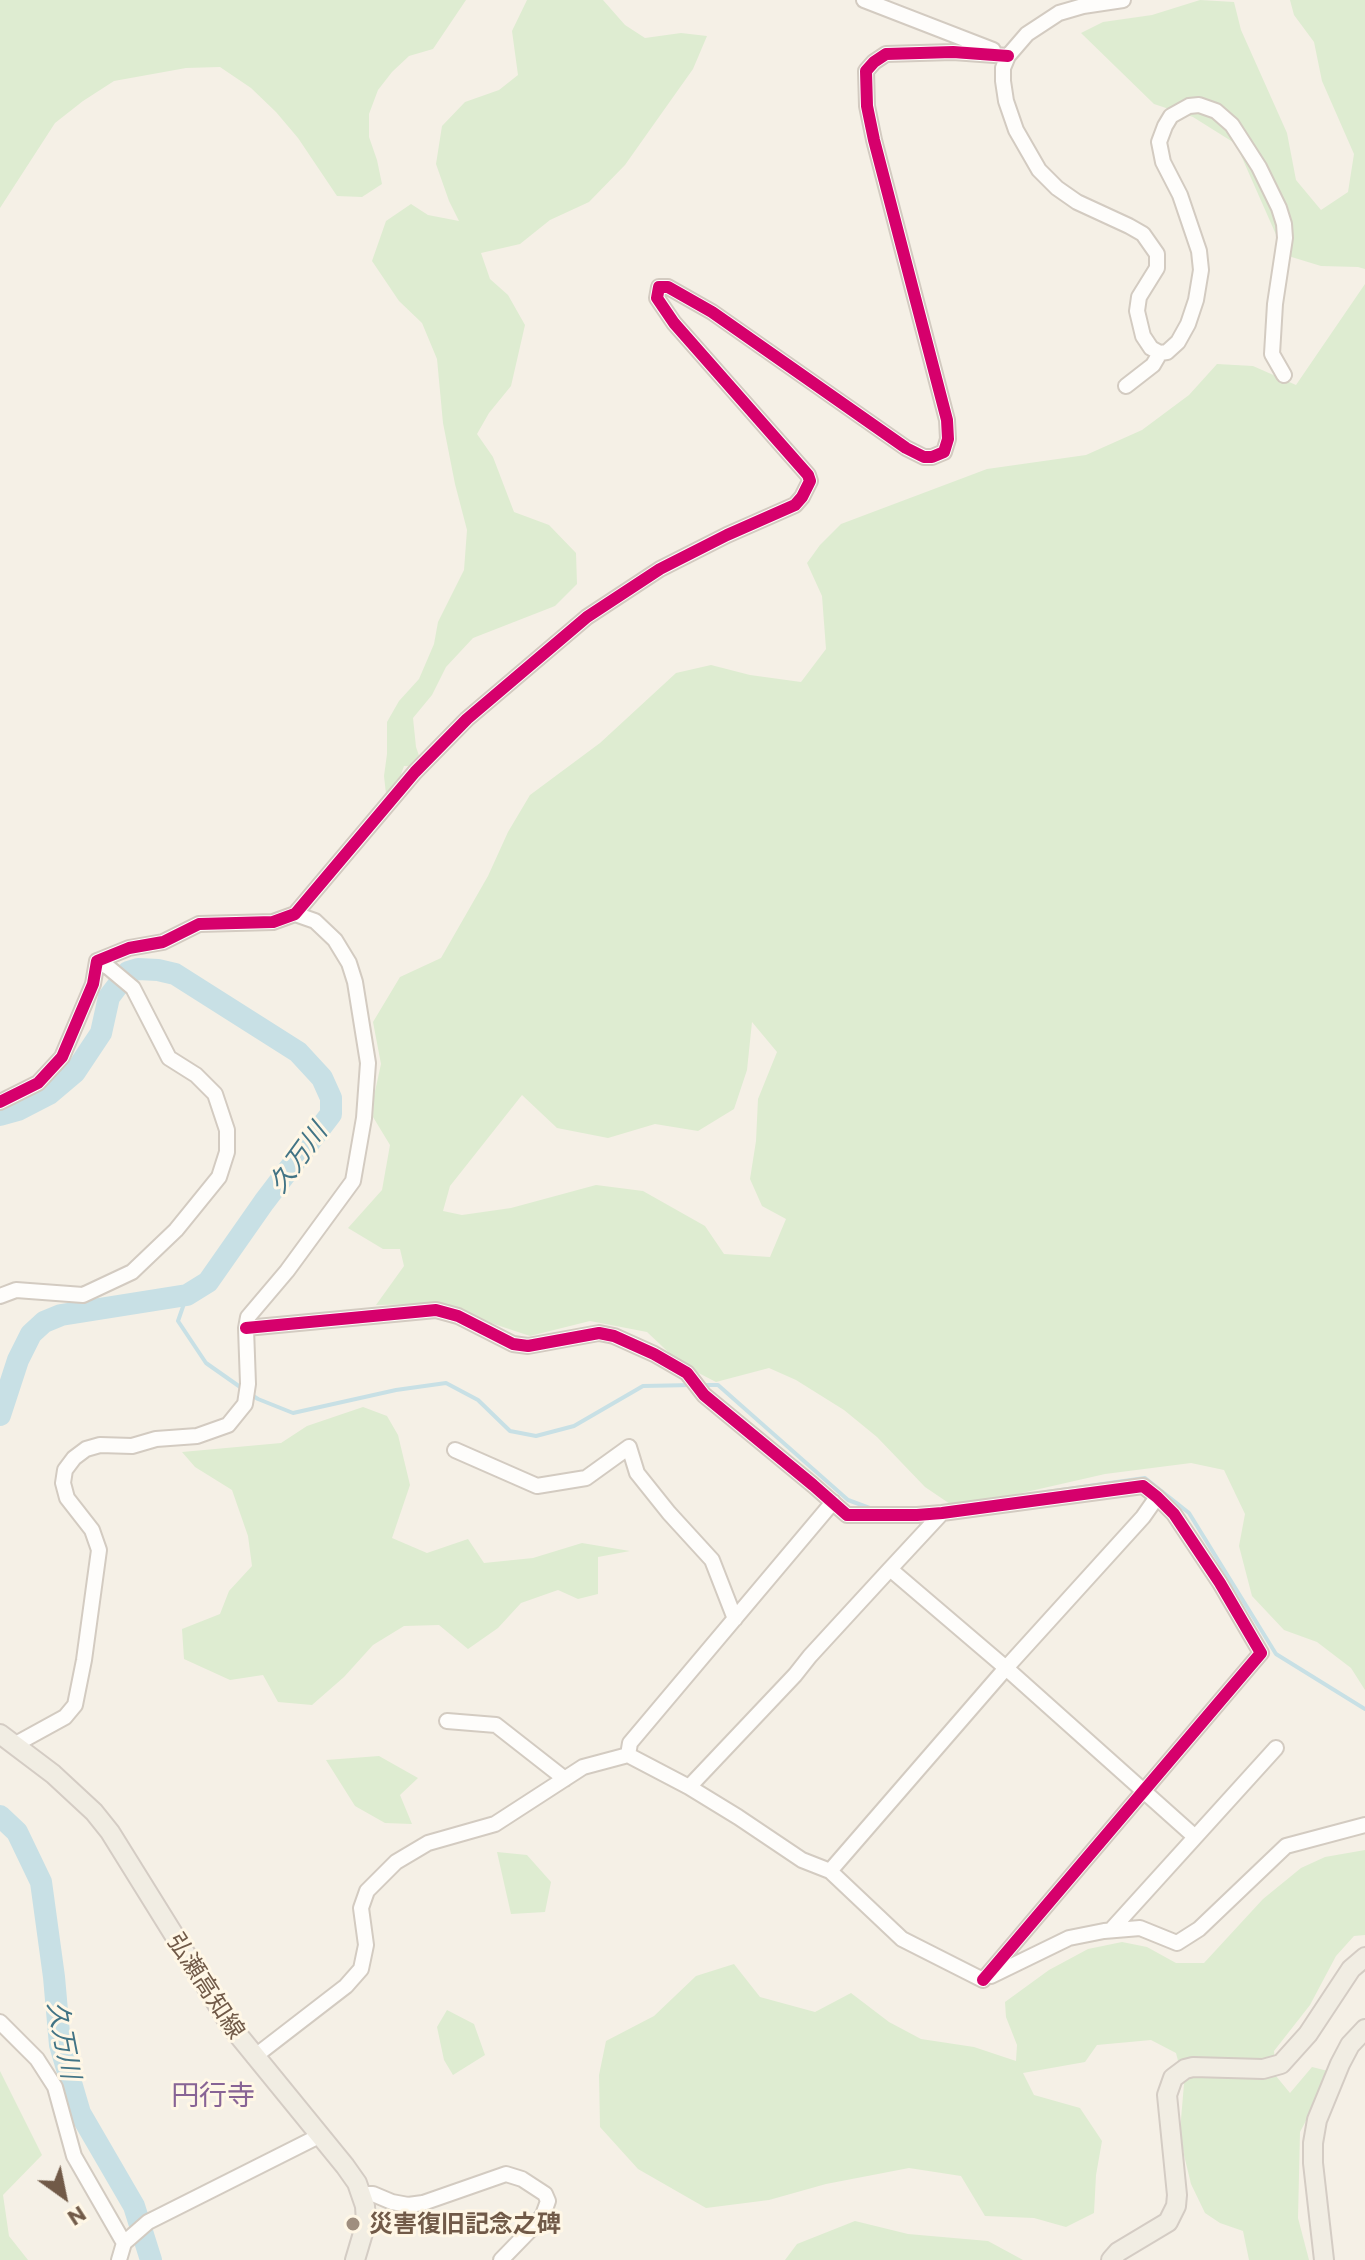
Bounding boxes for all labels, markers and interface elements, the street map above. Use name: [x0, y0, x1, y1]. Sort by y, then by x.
water label: 久万川: [262, 1117, 334, 1199]
street label: 弘瀬高知線: [161, 1928, 251, 2044]
water label: 久万川: [41, 1999, 87, 2081]
district label: 円行寺: [171, 2079, 255, 2113]
north arrow: [24, 2156, 104, 2236]
text: N: [63, 2201, 92, 2232]
place label: 災害復旧記念之碑: [369, 2210, 561, 2238]
marker: 災害復旧記念之碑: [344, 2215, 362, 2233]

